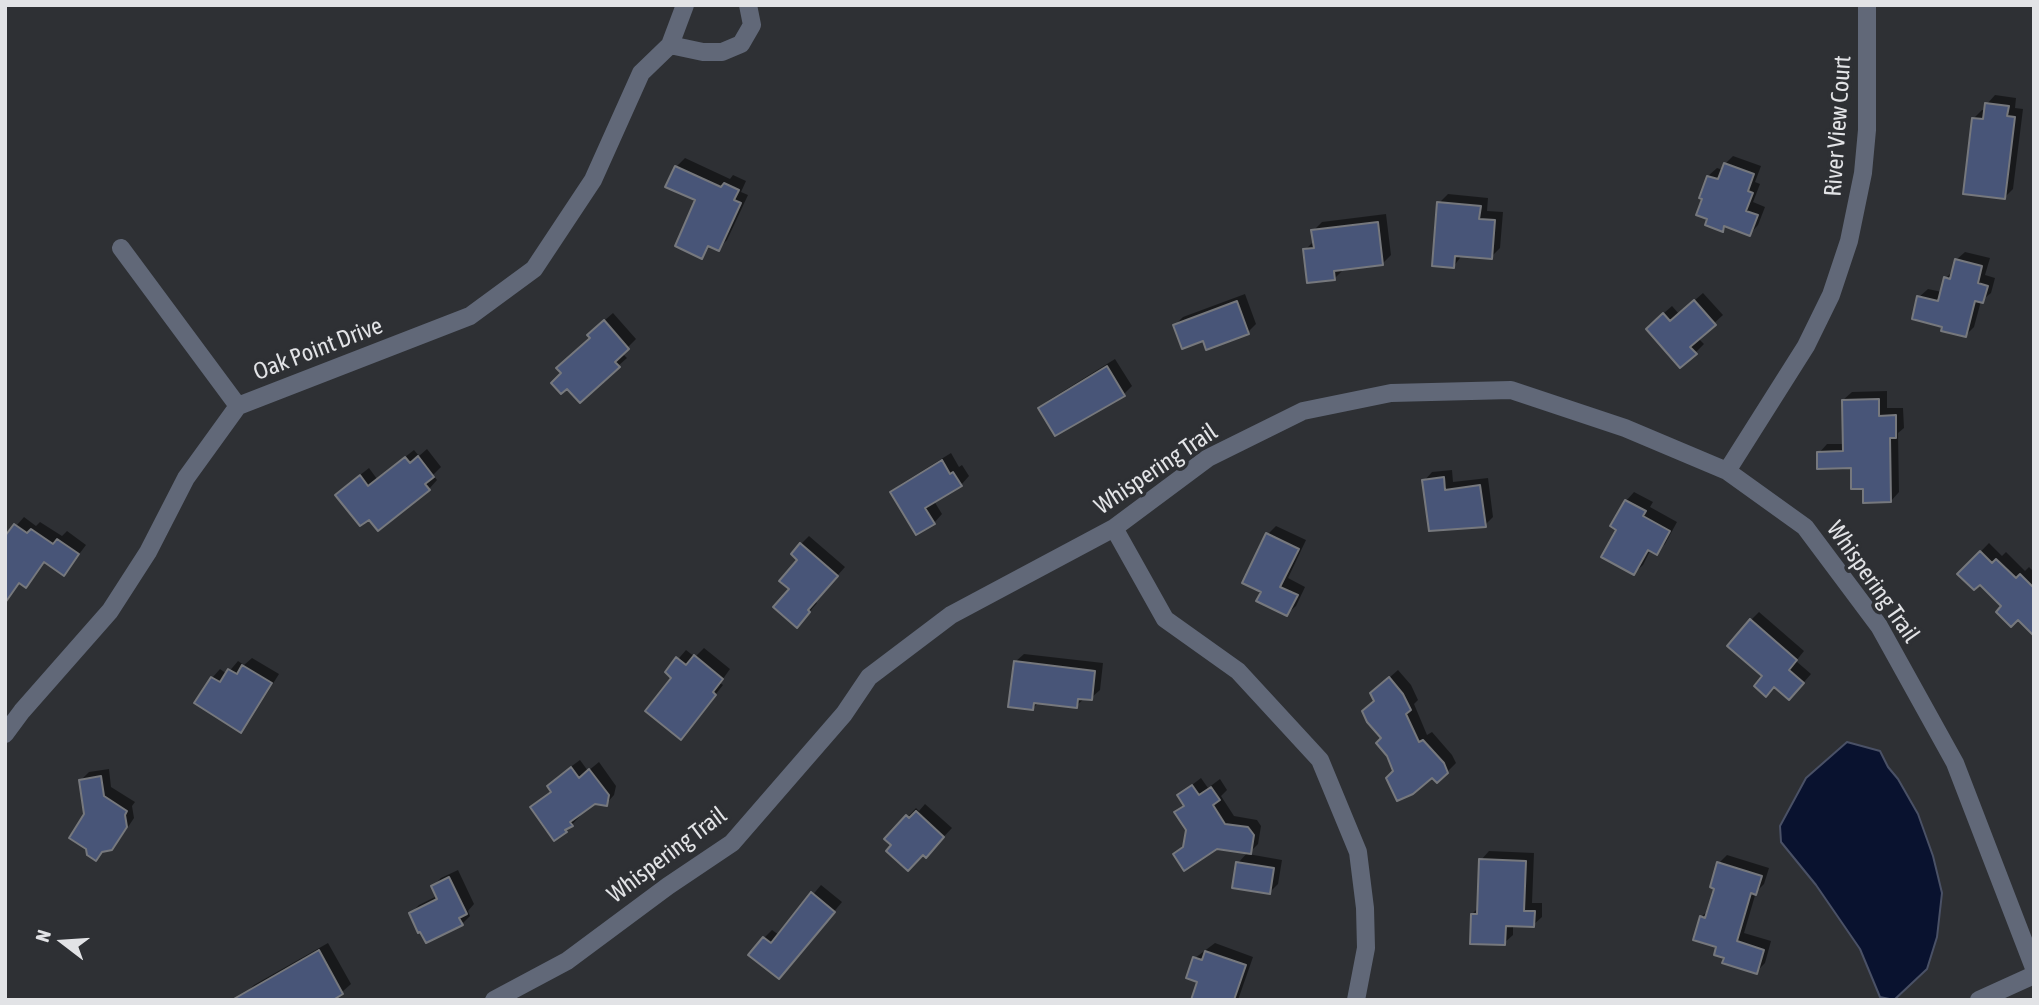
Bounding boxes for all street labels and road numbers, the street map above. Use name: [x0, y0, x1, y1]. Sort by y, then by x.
street label: River View Court: [1819, 54, 1857, 198]
street label: Oak Point Drive: [249, 311, 387, 387]
street label: Whispering Trail: [1089, 417, 1223, 521]
street label: Whispering Trail: [1821, 516, 1925, 648]
street label: Whispering Trail: [602, 801, 732, 909]

